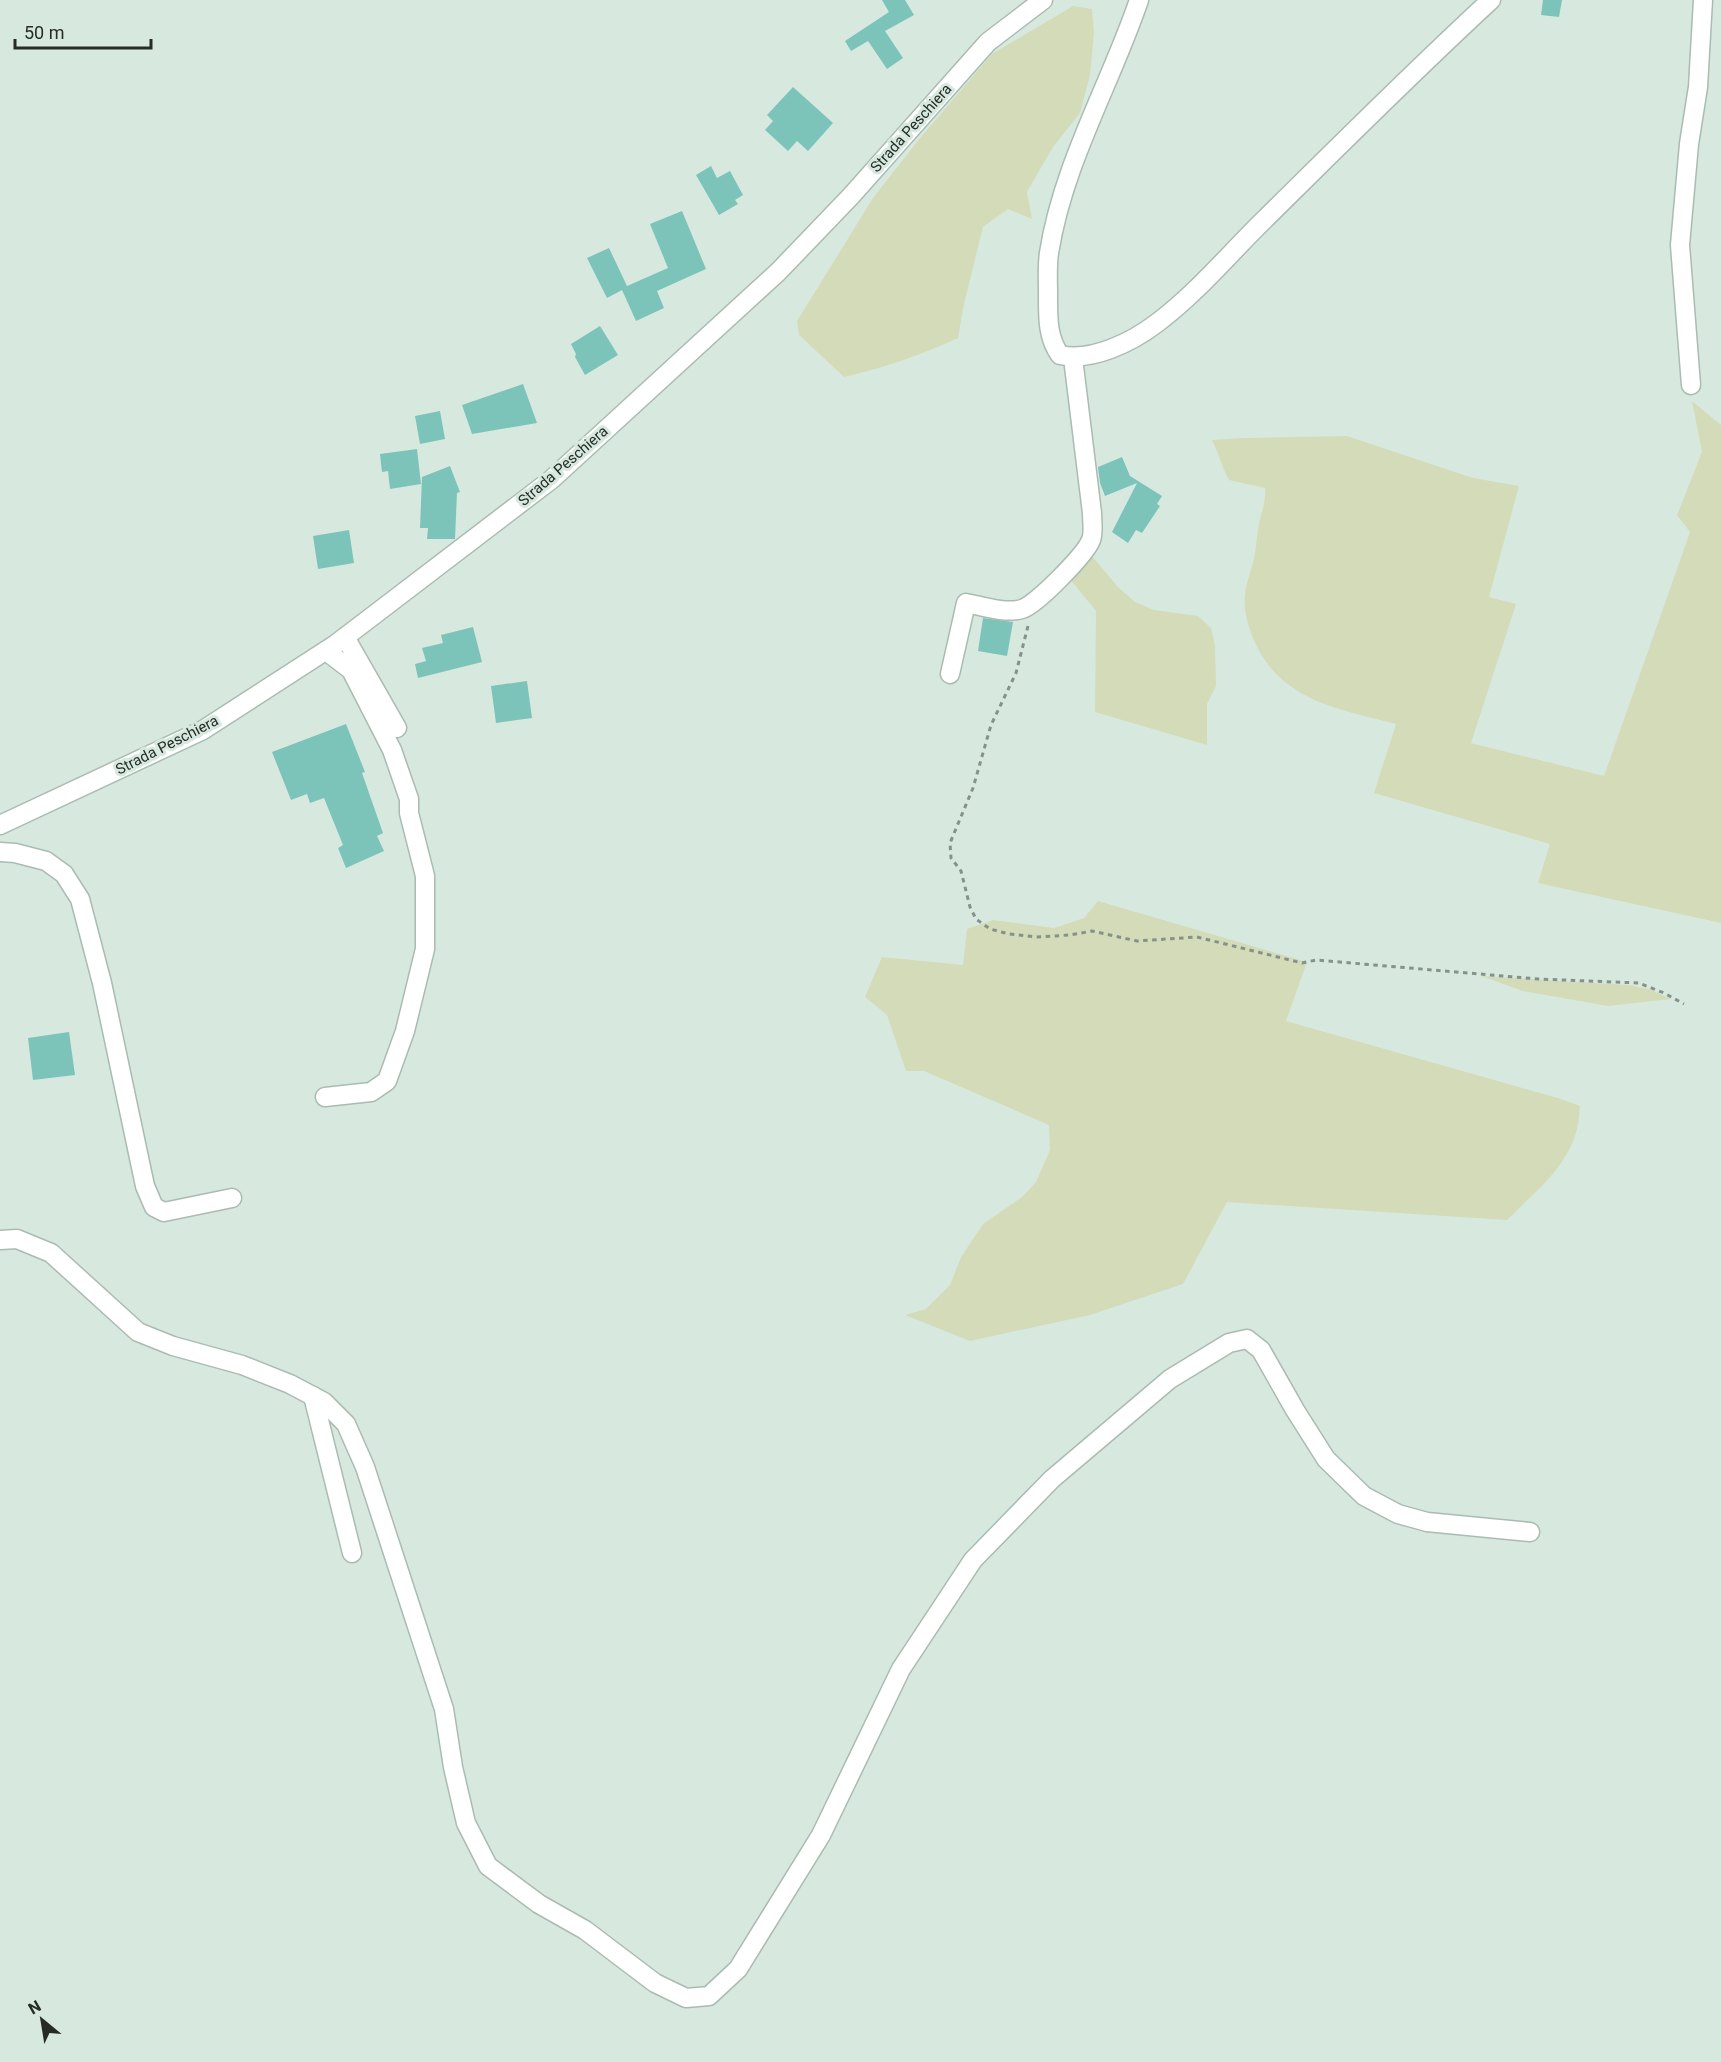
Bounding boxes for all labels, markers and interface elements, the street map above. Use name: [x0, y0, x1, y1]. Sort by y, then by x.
scale bar: [15, 12, 152, 50]
text: 50 m: [24, 22, 64, 43]
street label: Strada Peschiera: [867, 80, 955, 176]
street label: Strada Peschiera: [515, 422, 611, 510]
street label: Strada Peschiera: [113, 711, 221, 779]
north arrow: [12, 1990, 72, 2050]
text: N: [25, 1996, 44, 2018]

